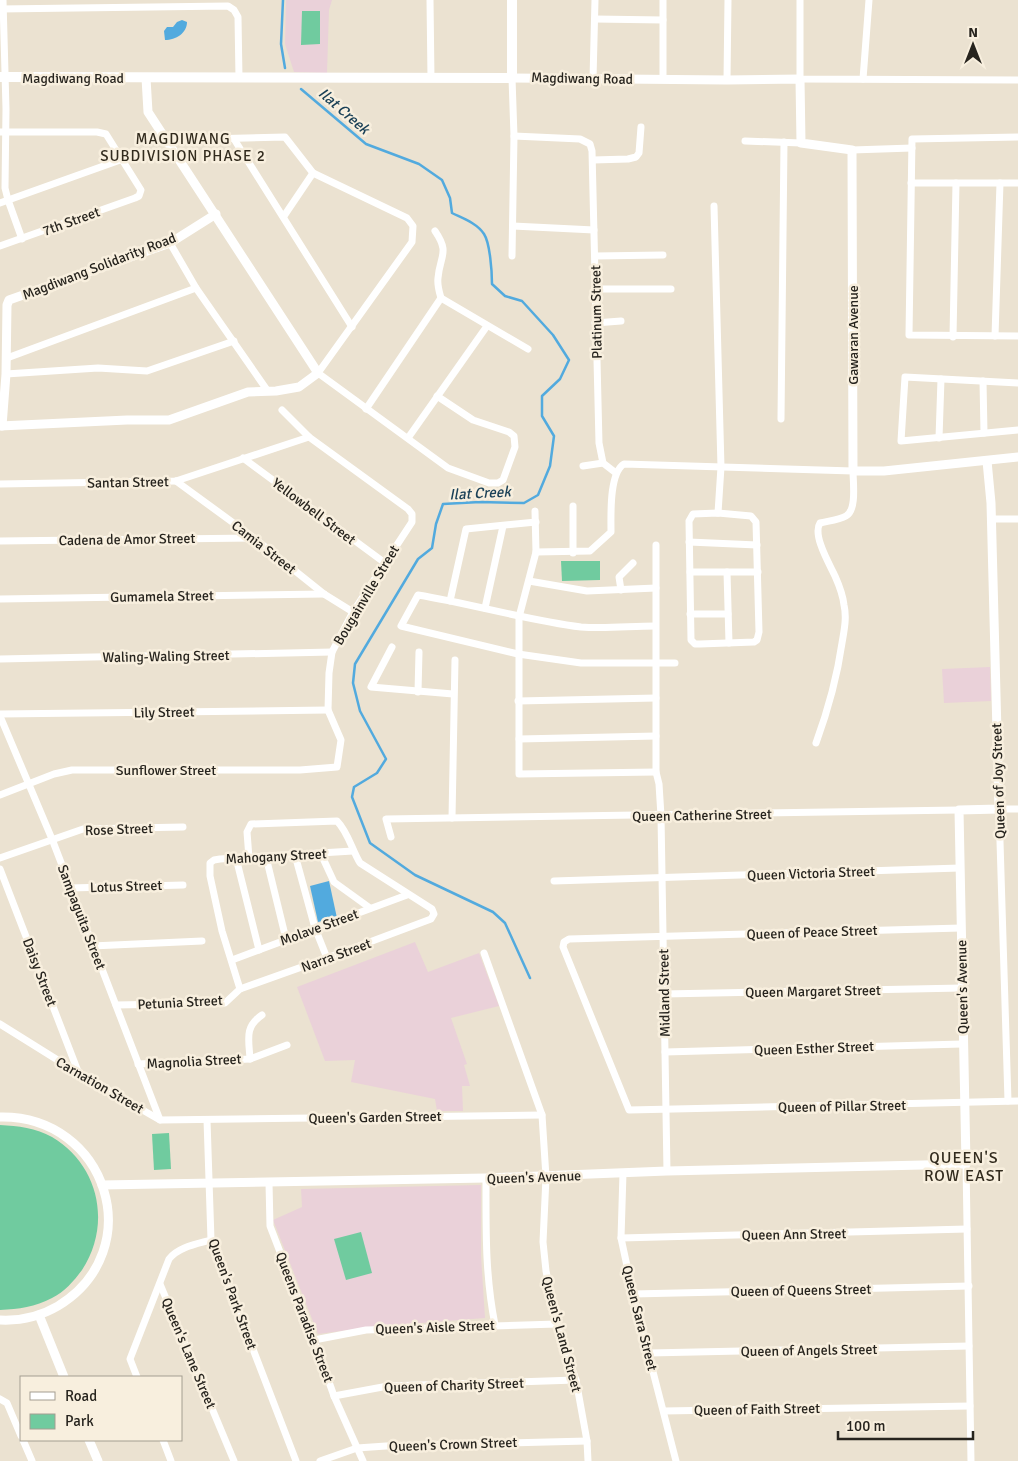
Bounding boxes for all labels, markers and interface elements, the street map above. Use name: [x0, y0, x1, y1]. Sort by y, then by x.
north arrow: [948, 20, 998, 70]
text: N: [968, 24, 978, 41]
street label: Magdiwang Road: [531, 69, 633, 88]
street label: Magdiwang Road: [22, 70, 124, 87]
water label: Ilat Creek: [315, 84, 374, 139]
district label: MAGDIWANG SUBDIVISION PHASE 2: [100, 130, 266, 165]
street label: 7th Street: [40, 203, 102, 240]
street label: Magdiwang Solidarity Road: [20, 229, 178, 304]
street label: Platinum Street: [587, 265, 606, 359]
street label: Gawaran Avenue: [845, 285, 862, 385]
street label: Santan Street: [87, 473, 169, 492]
street label: Yellowbell Street: [268, 474, 359, 548]
water label: Ilat Creek: [449, 482, 513, 504]
street label: Camia Street: [228, 517, 299, 578]
street label: Cadena de Amor Street: [58, 530, 196, 549]
street label: Bougainville Street: [330, 542, 403, 648]
street label: Gumamela Street: [110, 587, 214, 606]
street label: Waling-Waling Street: [102, 647, 230, 666]
street label: Lily Street: [133, 703, 195, 722]
street label: Queen of Joy Street: [988, 723, 1009, 839]
street label: Sunflower Street: [116, 762, 216, 779]
street label: Queen Catherine Street: [632, 806, 772, 825]
street label: Rose Street: [85, 820, 153, 839]
street label: Mahogany Street: [225, 845, 327, 868]
street label: Sampaguita Street: [54, 862, 109, 972]
street label: Queen Victoria Street: [747, 863, 875, 884]
street label: Lotus Street: [90, 877, 163, 896]
street label: Molave Street: [278, 905, 361, 950]
street label: Queen of Peace Street: [746, 922, 878, 943]
street label: Daisy Street: [19, 935, 60, 1009]
street label: Narra Street: [299, 935, 374, 976]
street label: Queen's Avenue: [953, 940, 972, 1034]
street label: Midland Street: [655, 949, 674, 1037]
street label: Queen Margaret Street: [745, 982, 881, 1001]
street label: Petunia Street: [137, 992, 223, 1013]
street label: Queen Esther Street: [754, 1038, 874, 1059]
street label: Magnolia Street: [146, 1051, 242, 1072]
street label: Carnation Street: [53, 1053, 147, 1117]
street label: Queen of Pillar Street: [778, 1097, 906, 1116]
street label: Queen's Garden Street: [308, 1108, 442, 1127]
district label: QUEEN'S ROW EAST: [924, 1148, 1004, 1186]
street label: Queen's Avenue: [487, 1167, 581, 1188]
street label: Queen Ann Street: [741, 1225, 847, 1244]
street label: Queen's Park Street: [205, 1236, 261, 1352]
street label: Queens Paradise Street: [272, 1250, 337, 1385]
street label: Queen Sara Street: [618, 1264, 661, 1373]
street label: Queen's Land Street: [538, 1274, 585, 1394]
street label: Queen of Queens Street: [731, 1281, 871, 1300]
street label: Queen's Lane Street: [157, 1295, 220, 1411]
street label: Queen's Aisle Street: [375, 1317, 495, 1338]
street label: Queen of Angels Street: [740, 1341, 878, 1360]
street label: Queen of Charity Street: [384, 1375, 524, 1396]
legend: [20, 1376, 182, 1441]
text: Road: [65, 1387, 97, 1405]
street label: Queen of Faith Street: [694, 1400, 820, 1419]
scale bar: [838, 1408, 973, 1440]
text: Park: [65, 1412, 94, 1430]
text: 100 m: [846, 1417, 886, 1435]
street label: Queen's Crown Street: [389, 1434, 518, 1455]

